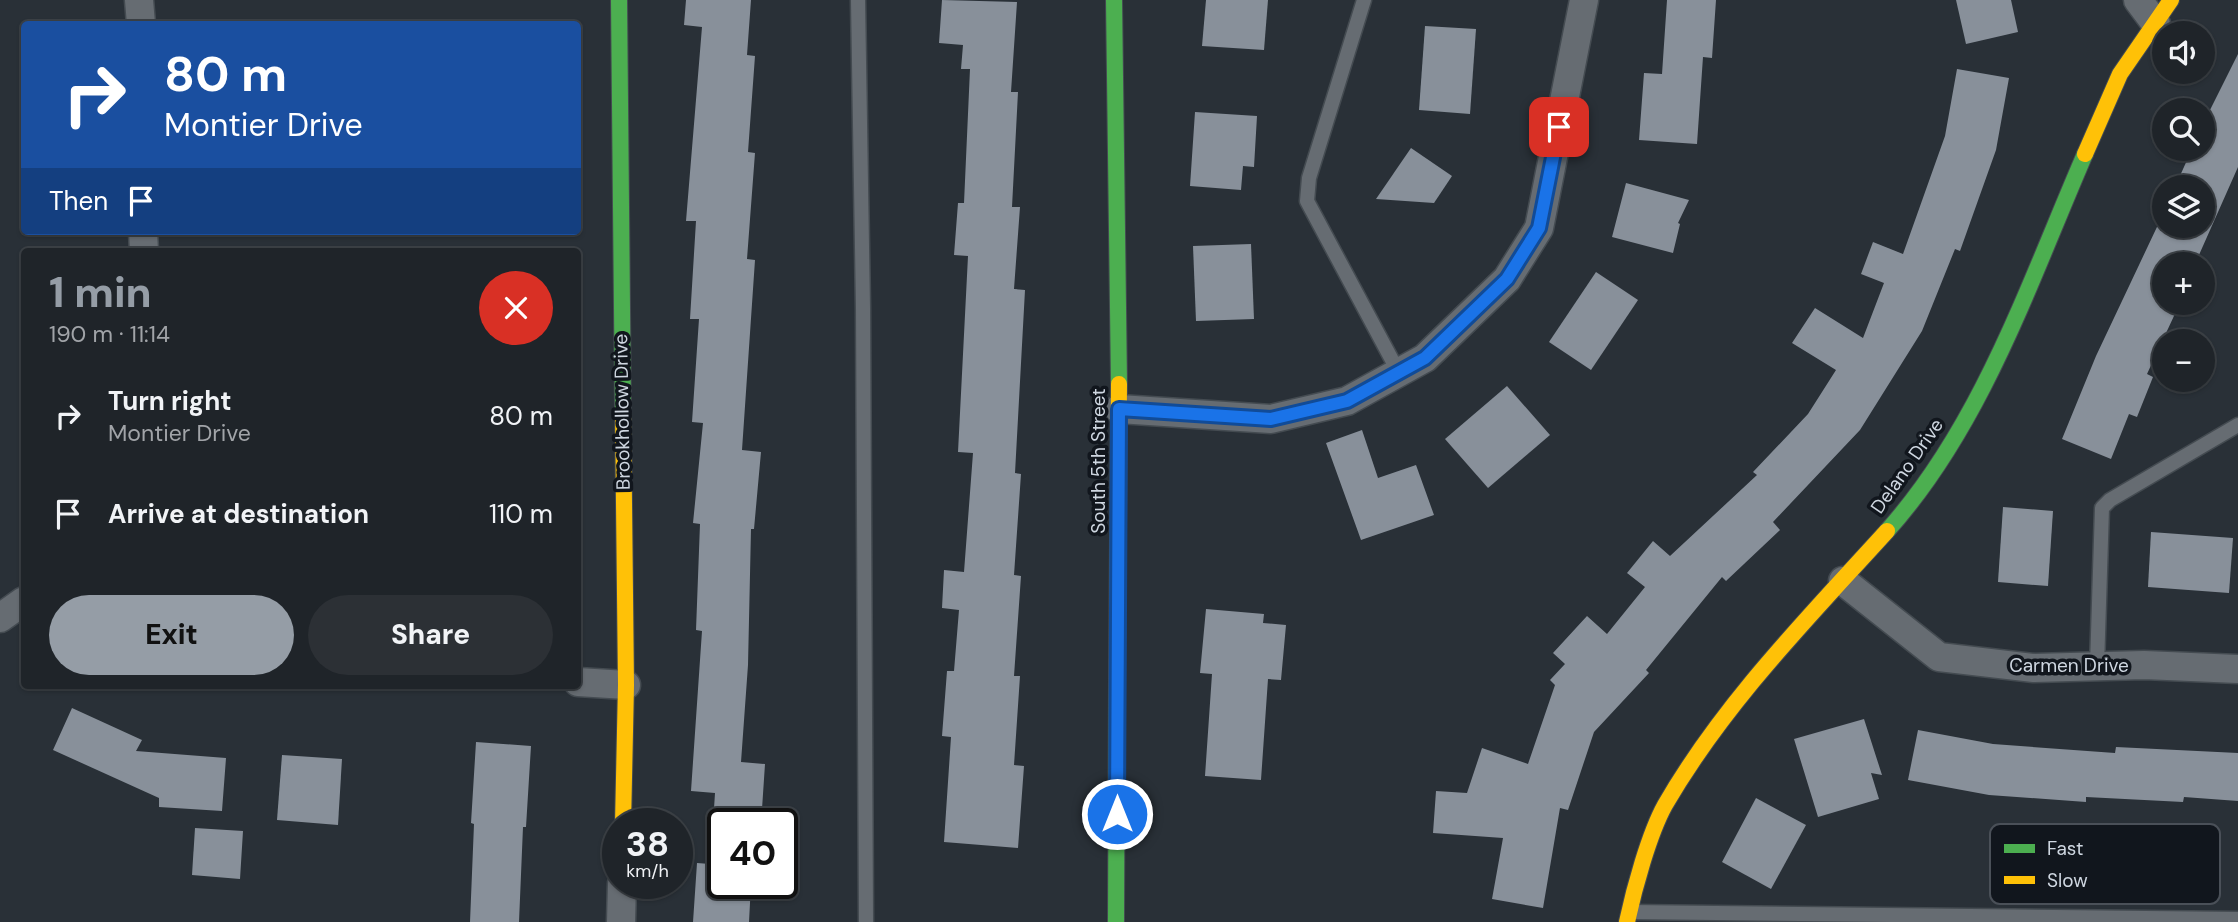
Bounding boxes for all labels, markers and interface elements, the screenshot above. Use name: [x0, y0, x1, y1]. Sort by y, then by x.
map controls: [2152, 21, 2215, 392]
button: sound: [2152, 21, 2215, 84]
text: 80 m: [164, 42, 287, 106]
icon: right: [49, 49, 140, 140]
pin: [1529, 97, 1589, 157]
button: search: [2152, 98, 2215, 161]
text: Montier Drive: [164, 104, 363, 146]
icon: arrive: [1540, 108, 1578, 146]
button: layers: [2152, 175, 2215, 238]
icon: arrive: [122, 182, 160, 220]
text: Then: [49, 184, 108, 218]
button: +: [2152, 252, 2215, 315]
text: 1 min: [49, 265, 152, 320]
button: close: [479, 271, 553, 345]
text: 190 m · 11:14: [49, 319, 170, 349]
button: −: [2152, 329, 2215, 392]
street label: Brookhollow Drive: [608, 334, 636, 490]
text: Turn right: [108, 384, 232, 418]
street label: South 5th Street: [1086, 388, 1111, 534]
icon: right: [49, 397, 87, 435]
text: 80 m: [489, 399, 553, 433]
street label: Delano Drive: [1865, 414, 1949, 518]
text: Montier Drive: [108, 418, 251, 448]
icon: arrive: [49, 495, 87, 533]
text: Arrive at destination: [108, 497, 369, 531]
text: 110 m: [489, 497, 553, 531]
button: Exit: [49, 595, 294, 675]
button: Share: [308, 595, 553, 675]
street label: Carmen Drive: [2009, 653, 2129, 678]
position arrow: [1080, 777, 1154, 851]
speed limit sign: 40: [707, 808, 798, 899]
text: 38: [626, 821, 669, 867]
legend: [1990, 824, 2220, 904]
text: Fast: [2047, 836, 2083, 861]
text: km/h: [626, 859, 669, 883]
text: Slow: [2047, 868, 2088, 893]

